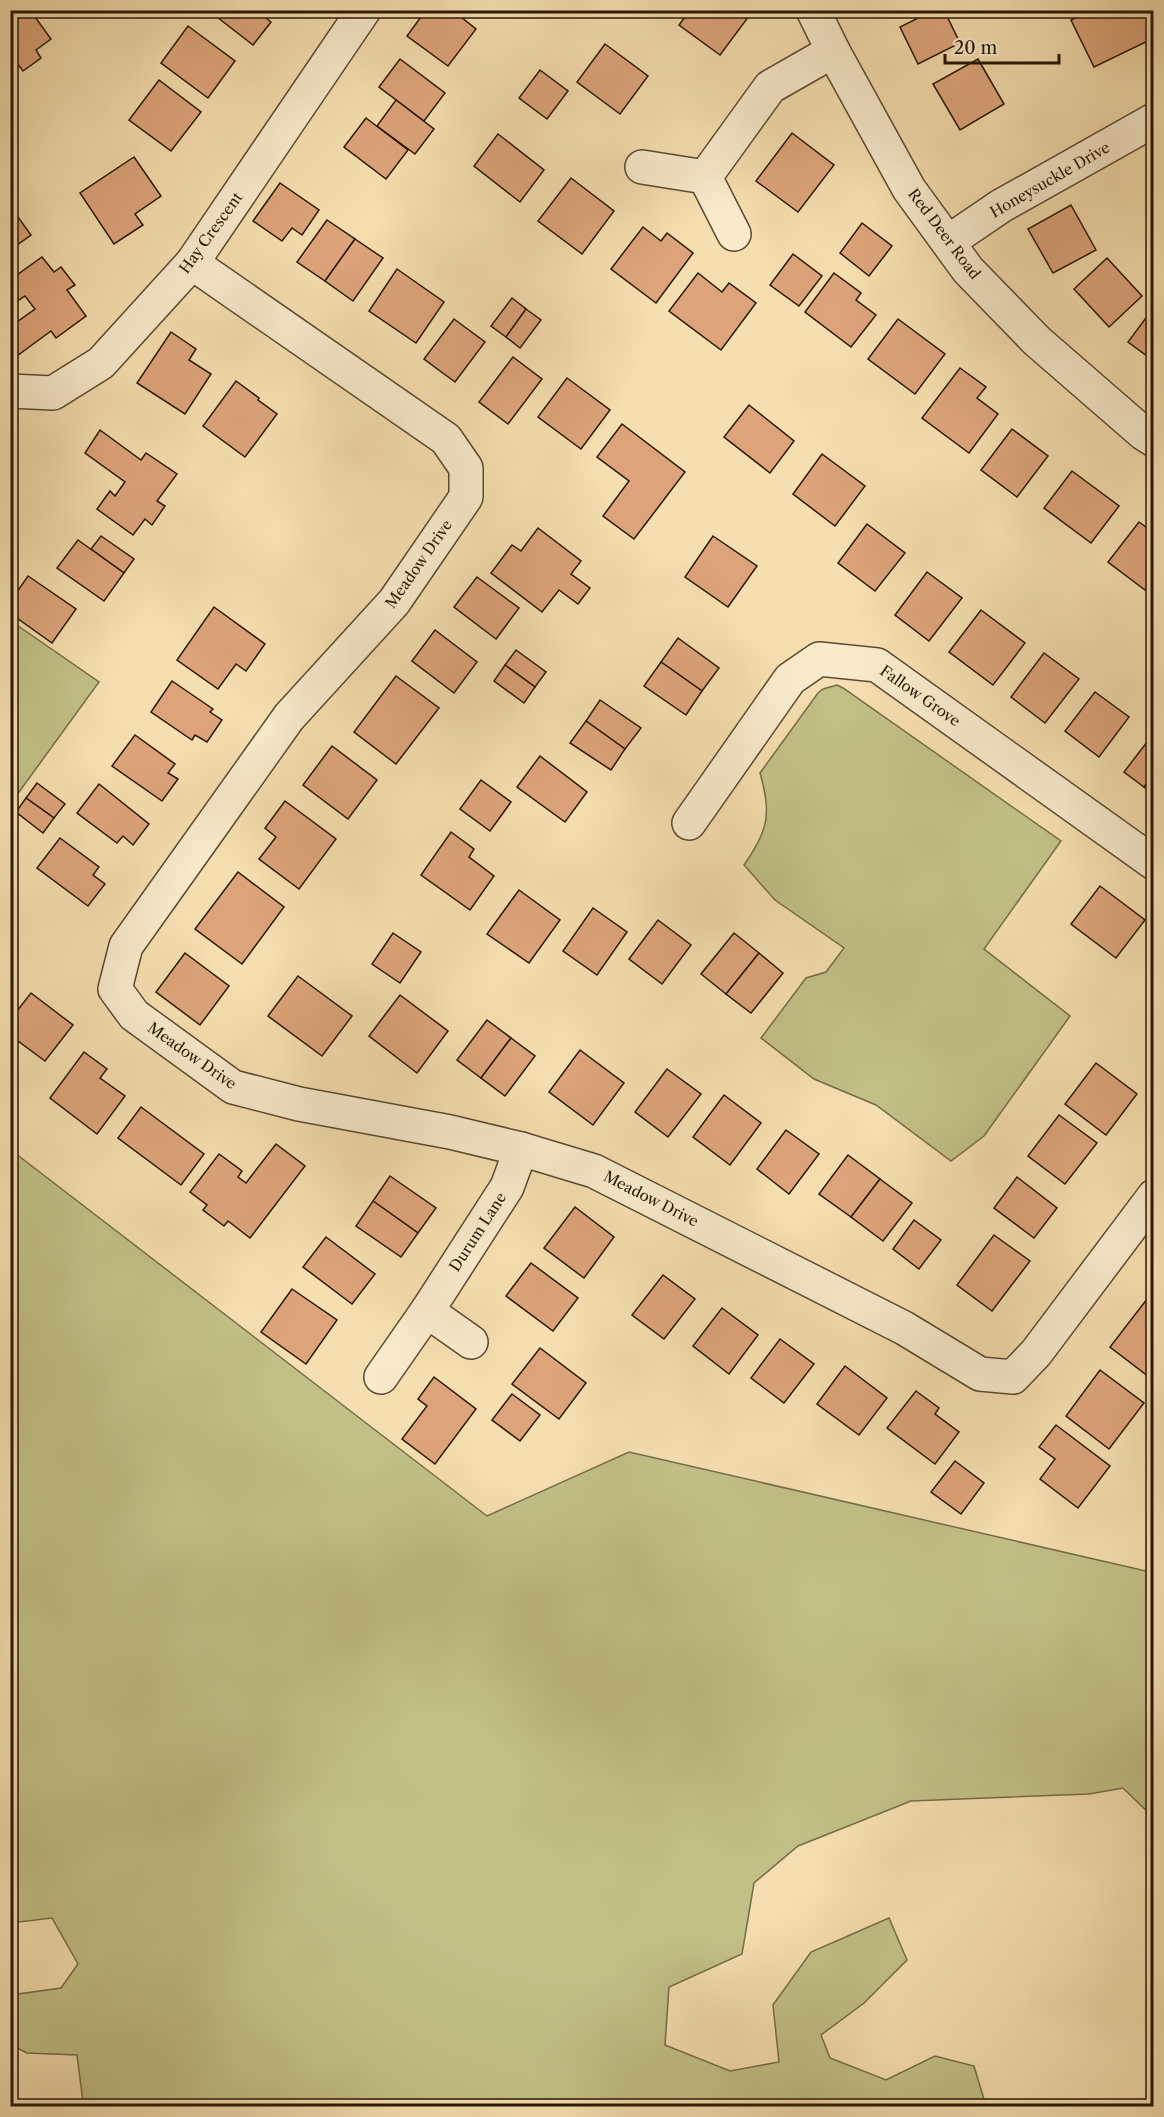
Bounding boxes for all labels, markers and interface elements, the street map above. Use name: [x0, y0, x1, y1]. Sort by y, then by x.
scale bar: [945, 27, 1059, 65]
text: 20 m: [954, 37, 998, 59]
street label: Honeysuckle Drive: [986, 137, 1113, 222]
street label: Red Deer Road: [904, 185, 985, 283]
street label: Hay Crescent: [175, 188, 247, 277]
street label: Meadow Drive: [381, 516, 456, 612]
street label: Fallow Grove: [876, 661, 964, 730]
street label: Meadow Drive: [144, 1018, 240, 1093]
street label: Meadow Drive: [601, 1166, 702, 1231]
street label: Durum Lane: [445, 1189, 510, 1275]

